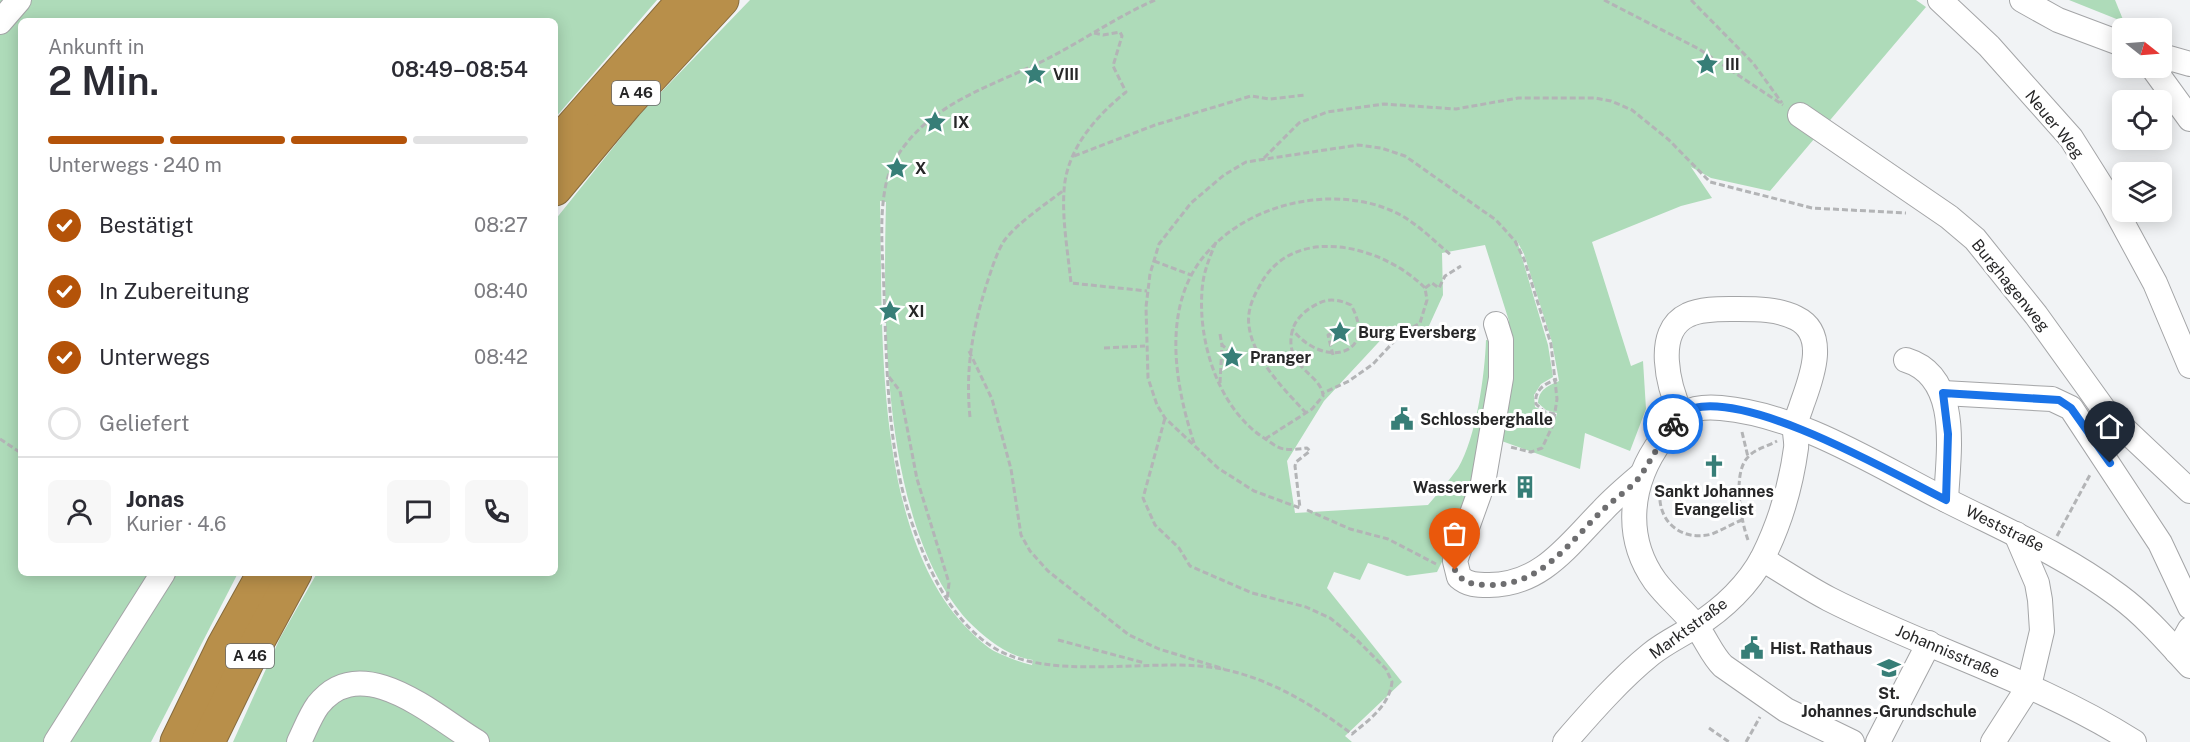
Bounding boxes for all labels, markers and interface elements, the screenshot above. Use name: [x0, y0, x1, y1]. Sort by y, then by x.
north arrow: [2112, 18, 2172, 78]
map controls: [2112, 18, 2172, 222]
text: Ankunft in: [48, 35, 144, 59]
place icon: III: [1694, 51, 1720, 77]
place label: III: [1725, 55, 1740, 74]
text: 08:49–08:54: [391, 56, 528, 82]
text: 2 Min.: [48, 58, 159, 104]
place icon: VIII: [1022, 61, 1048, 87]
place label: VIII: [1053, 65, 1079, 84]
road number: A 46: [612, 81, 660, 105]
street label: Neuer Weg: [2021, 86, 2088, 162]
button: locate: [2112, 90, 2172, 150]
place icon: IX: [922, 109, 948, 135]
place label: IX: [953, 113, 970, 132]
text: Unterwegs · 240 m: [48, 153, 222, 177]
place icon: X: [884, 155, 910, 181]
place label: X: [915, 159, 927, 178]
button: layers: [2112, 162, 2172, 222]
icon: check: [48, 209, 81, 242]
text: Bestätigt: [99, 212, 194, 238]
text: 08:27: [474, 213, 528, 237]
street label: Burghagenweg: [1968, 235, 2054, 335]
icon: check: [48, 275, 81, 308]
text: In Zubereitung: [99, 278, 250, 304]
text: 08:40: [474, 279, 528, 303]
place icon: XI: [877, 298, 903, 324]
place label: XI: [908, 302, 924, 321]
place icon: Burg Eversberg: [1327, 319, 1353, 345]
place label: Burg Eversberg: [1358, 323, 1476, 342]
icon: check: [48, 341, 81, 374]
text: Unterwegs: [99, 344, 210, 370]
place icon: Pranger: [1219, 344, 1245, 370]
text: 08:42: [474, 345, 528, 369]
place label: Pranger: [1250, 348, 1311, 367]
courier: [1643, 394, 1703, 454]
pin: [2084, 401, 2135, 463]
public building icon: Schlossberghalle: [1389, 406, 1415, 432]
icon: bike: [1657, 408, 1690, 441]
text: Geliefert: [99, 410, 189, 436]
place label: Schlossberghalle: [1420, 410, 1553, 429]
icon: home: [2093, 410, 2126, 443]
church icon: Sankt Johannes Evangelist: [1701, 453, 1727, 479]
building icon: Wasserwerk: [1512, 474, 1538, 500]
place label: Wasserwerk: [1413, 478, 1507, 497]
button: person: [48, 480, 111, 543]
button: chat: [387, 480, 450, 543]
button: phone: [465, 480, 528, 543]
place label: Sankt Johannes Evangelist: [1654, 482, 1774, 519]
text: Jonas: [126, 486, 184, 512]
street label: Weststraße: [1962, 501, 2047, 556]
pin: [1429, 508, 1480, 570]
text: Kurier · 4.6: [126, 512, 226, 536]
icon: bag: [1438, 517, 1471, 550]
street label: Marktstraße: [1646, 594, 1731, 663]
street label: Johannisstraße: [1893, 621, 2003, 682]
public building icon: Hist. Rathaus: [1739, 635, 1765, 661]
place label: Hist. Rathaus: [1770, 639, 1872, 658]
road number: A 46: [226, 644, 274, 668]
school or university icon: St. Johannes-Grundschule: [1876, 655, 1902, 681]
place label: St. Johannes-Grundschule: [1801, 684, 1977, 721]

